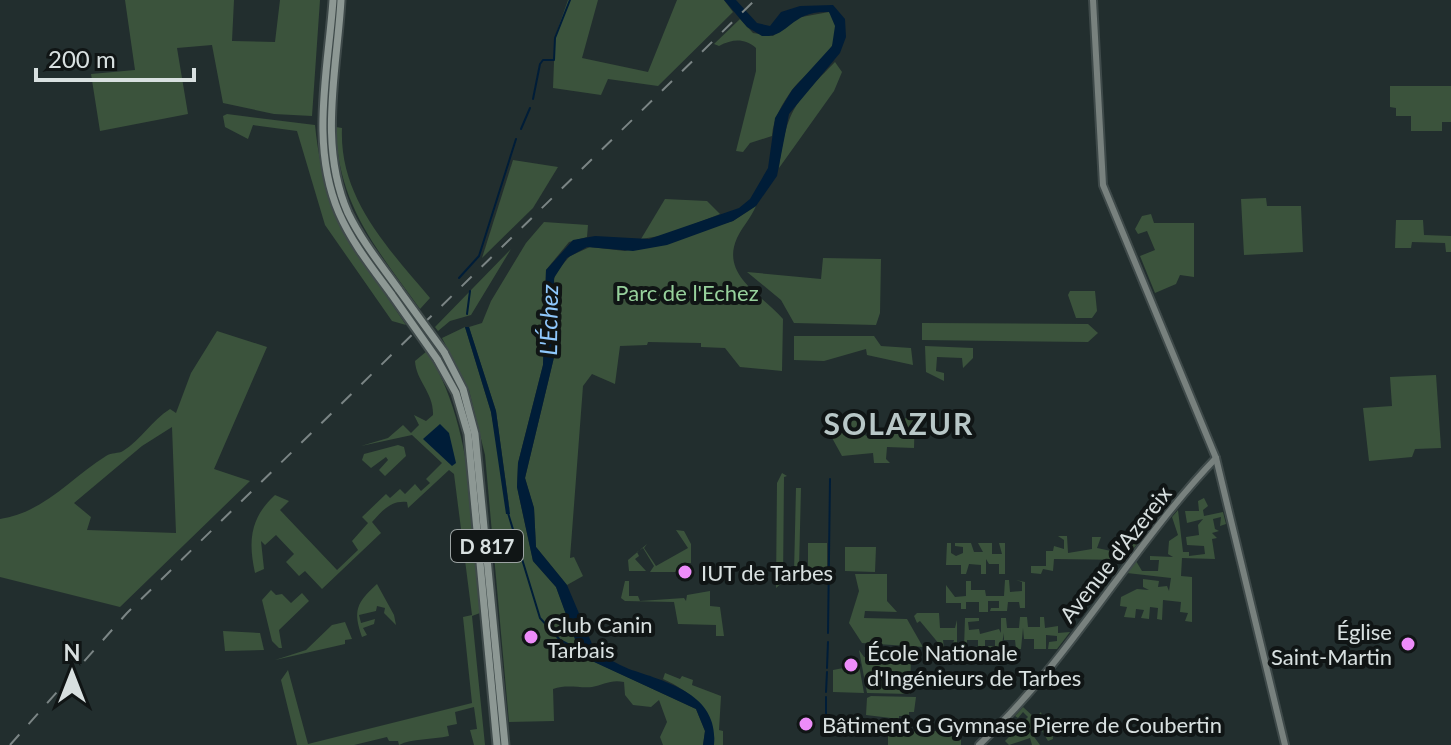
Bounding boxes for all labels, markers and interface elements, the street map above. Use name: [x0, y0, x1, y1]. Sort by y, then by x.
scale bar: [36, 32, 194, 82]
text: 200 m: [48, 44, 116, 73]
park label: Parc de l'Echez: [615, 279, 759, 306]
water label: L'Échez: [533, 283, 563, 356]
district label: SOLAZUR: [824, 405, 974, 441]
street label: Avenue d'Azereix: [1053, 480, 1177, 628]
road number: D 817: [451, 530, 523, 562]
place label: IUT de Tarbes: [701, 559, 833, 586]
marker: IUT de Tarbes: [676, 563, 694, 581]
place label: Club Canin Tarbais: [547, 611, 653, 663]
place label: Église Saint-Martin: [1271, 618, 1392, 670]
marker: Club Canin Tarbais: [522, 628, 540, 646]
north arrow: [32, 633, 112, 713]
marker: Église Saint-Martin: [1399, 635, 1417, 653]
text: N: [64, 639, 80, 666]
place label: École Nationale d'Ingénieurs de Tarbes: [867, 639, 1081, 691]
marker: École Nationale d'Ingénieurs de Tarbes: [842, 656, 860, 674]
place label: Bâtiment G Gymnase Pierre de Coubertin: [822, 711, 1222, 738]
marker: Bâtiment G Gymnase Pierre de Coubertin: [797, 715, 815, 733]

